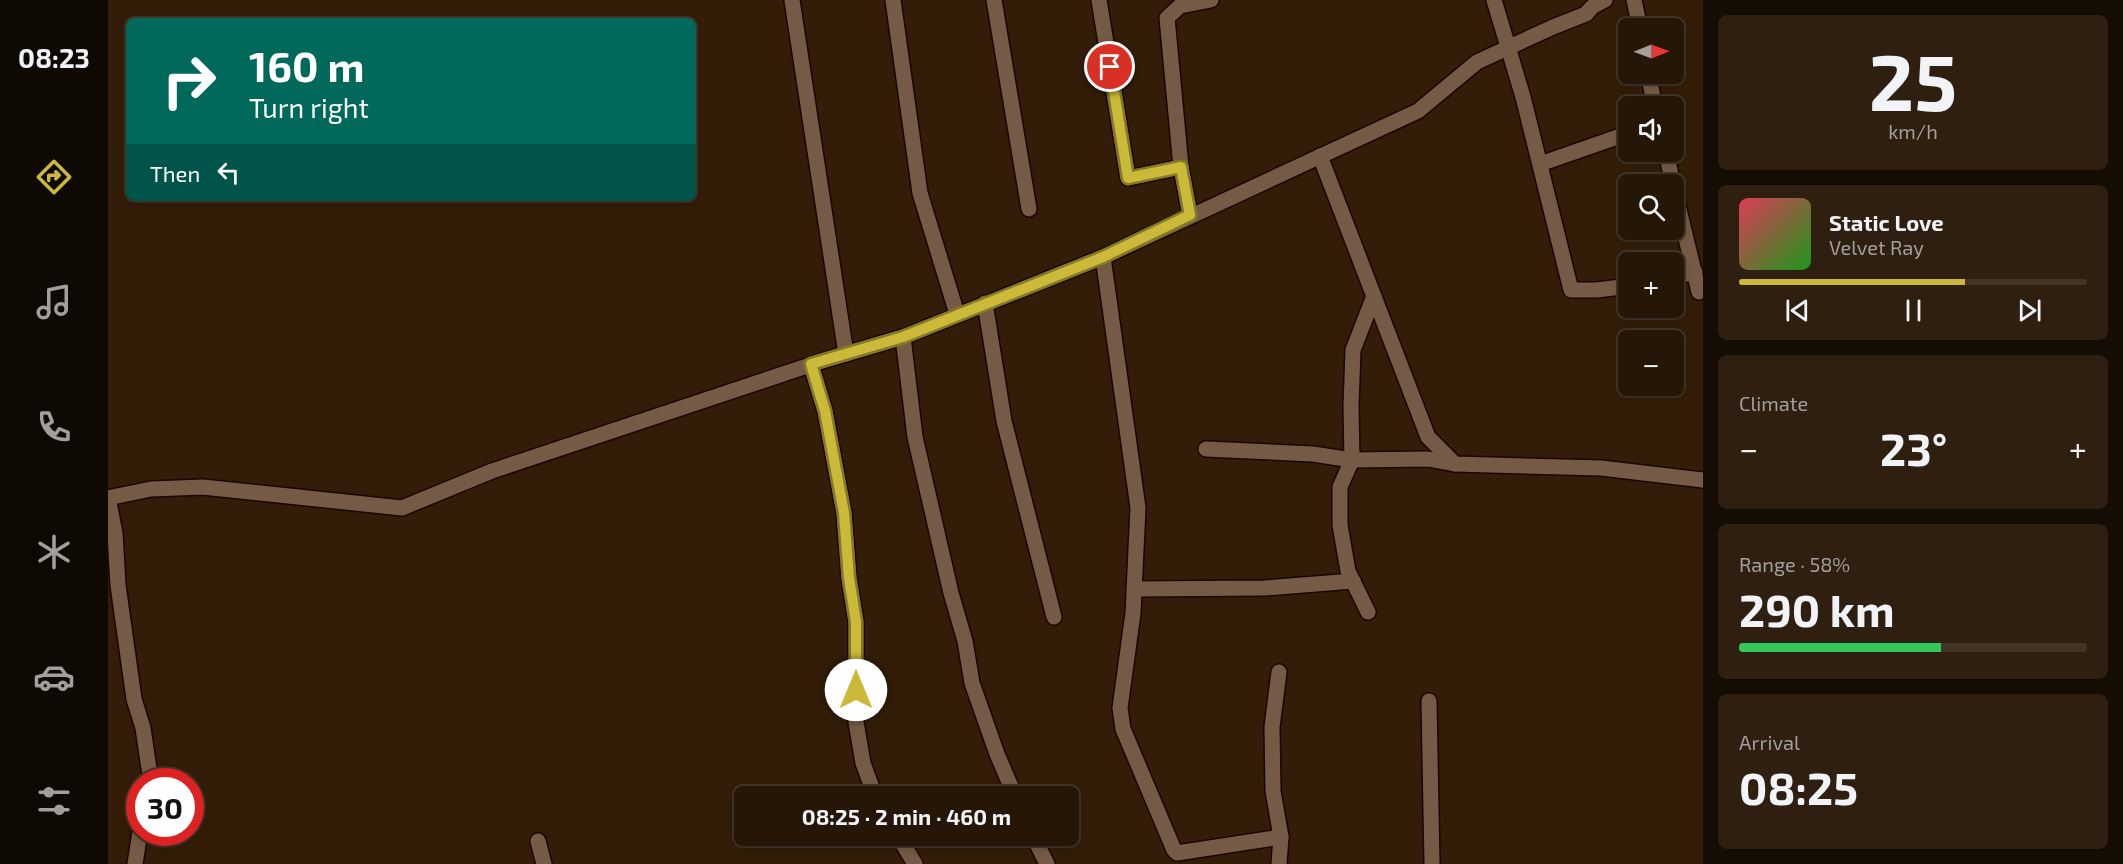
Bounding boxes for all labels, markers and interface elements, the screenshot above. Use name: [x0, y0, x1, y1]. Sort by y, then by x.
north arrow: [1618, 18, 1684, 84]
map controls: [1618, 18, 1684, 396]
text: 25: [1869, 33, 1957, 127]
text: 160 m: [249, 40, 365, 90]
text: 08:23: [18, 41, 90, 73]
pin: [1084, 41, 1135, 92]
icon: right: [150, 42, 228, 120]
icon: arrive: [1093, 50, 1126, 83]
text: Turn right: [249, 91, 369, 123]
button: sound: [1618, 96, 1684, 162]
text: km/h: [1888, 119, 1938, 143]
icon: directions: [33, 156, 75, 198]
icon: left: [212, 156, 245, 189]
text: Then: [150, 160, 200, 186]
button: search: [1618, 174, 1684, 240]
text: Static Love: [1829, 209, 1944, 235]
text: Velvet Ray: [1829, 235, 1924, 259]
button: +: [1618, 252, 1684, 318]
icon: music: [33, 281, 75, 323]
icon: previous: [1781, 294, 1814, 327]
icon: pause: [1897, 294, 1930, 327]
icon: next: [2013, 294, 2046, 327]
button: −: [1618, 330, 1684, 396]
text: Climate: [1739, 391, 1808, 415]
icon: phone: [33, 406, 75, 448]
text: 23°: [1880, 421, 1947, 475]
text: −: [1739, 428, 1758, 468]
text: +: [2069, 428, 2087, 468]
icon: climate: [33, 531, 75, 573]
text: Range · 58%: [1739, 552, 1850, 576]
text: 290 km: [1739, 582, 1895, 636]
icon: car: [33, 656, 75, 698]
position arrow: [824, 658, 888, 722]
text: Arrival: [1739, 730, 1800, 754]
text: 08:25: [1739, 760, 1858, 814]
speed limit sign: 30: [126, 768, 204, 846]
icon: filters: [33, 780, 75, 822]
text: 08:25 · 2 min · 460 m: [802, 803, 1011, 829]

